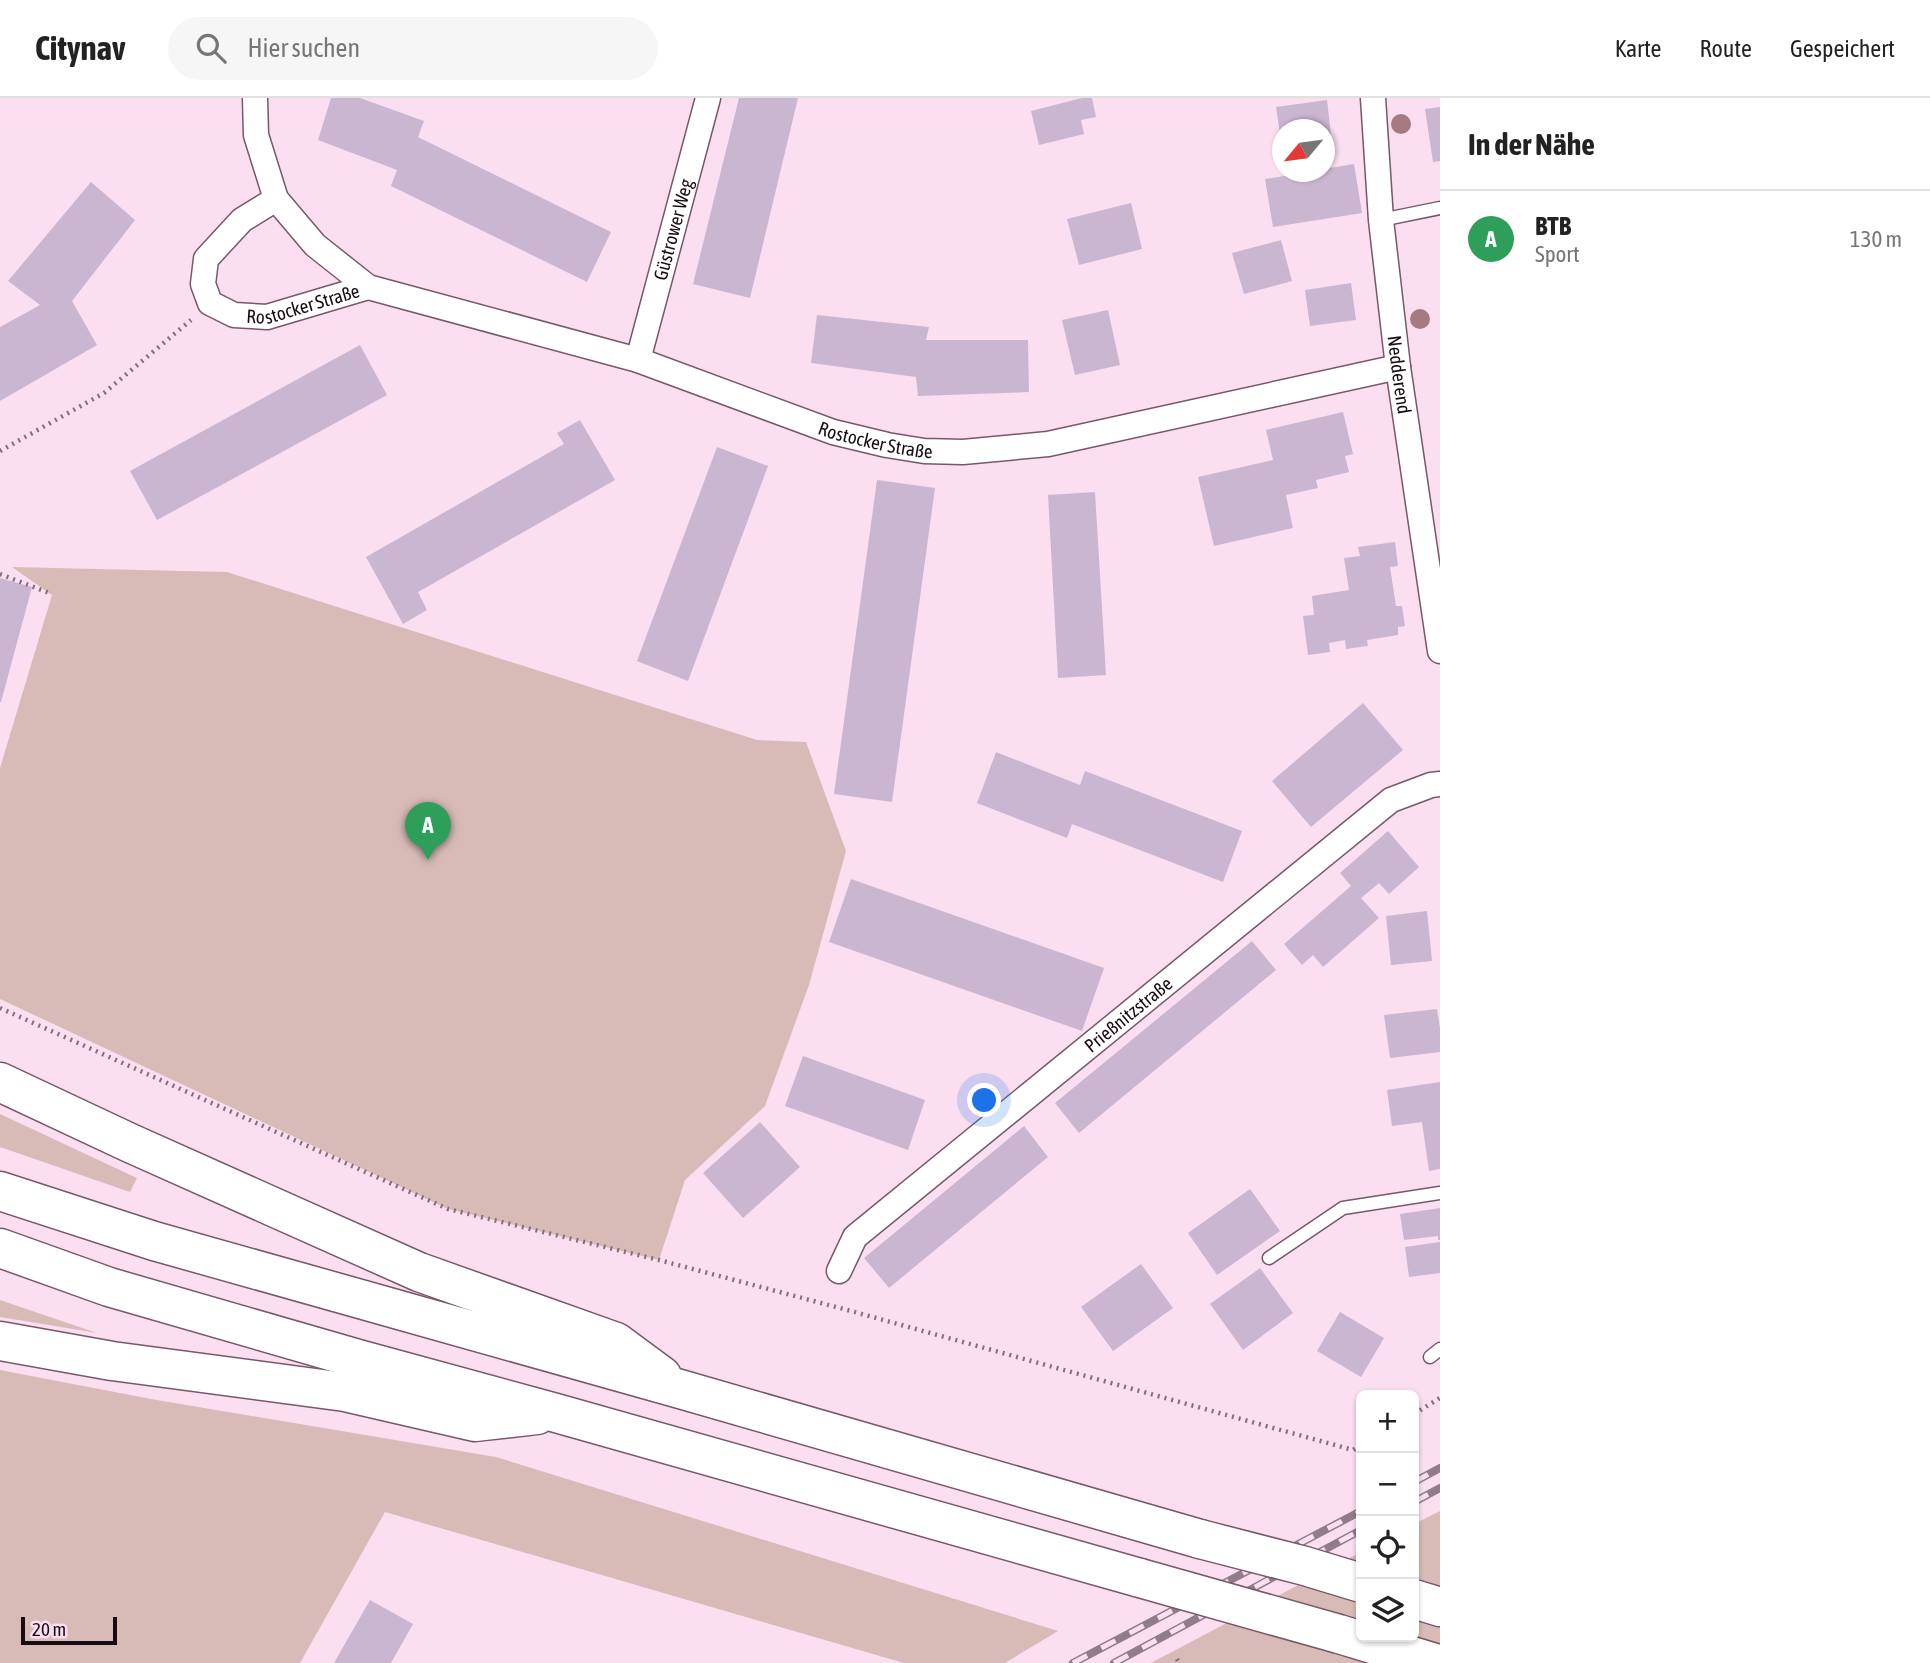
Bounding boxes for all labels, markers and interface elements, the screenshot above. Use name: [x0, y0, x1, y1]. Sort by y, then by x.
search box: [168, 17, 658, 80]
text: Citynav: [35, 29, 126, 67]
icon: search: [192, 29, 230, 67]
text: Hier suchen: [248, 33, 360, 63]
text: Karte: [1615, 35, 1661, 62]
text: Route: [1699, 35, 1752, 62]
text: Gespeichert: [1790, 35, 1895, 62]
north arrow: [1272, 119, 1335, 182]
text: In der Nähe: [1468, 127, 1595, 161]
street label: Güstrower Weg: [649, 176, 697, 283]
text: BTB: [1535, 211, 1571, 241]
text: A: [1485, 226, 1497, 252]
text: 130 m: [1850, 226, 1902, 252]
text: Sport: [1535, 241, 1580, 267]
street label: Rostocker Straße: [246, 279, 362, 328]
street label: Nedderend: [1383, 334, 1416, 415]
street label: Rostocker Straße: [815, 417, 933, 462]
pin: A: [405, 802, 451, 860]
street label: Prießnitzstraße: [1080, 972, 1176, 1057]
your location: [967, 1083, 1001, 1117]
map controls: [1356, 1390, 1419, 1642]
button: +: [1356, 1390, 1419, 1453]
button: −: [1356, 1453, 1419, 1516]
button: locate: [1356, 1516, 1419, 1579]
button: layers: [1356, 1579, 1419, 1642]
scale bar: [21, 1614, 117, 1646]
text: 20 m: [32, 1618, 66, 1640]

